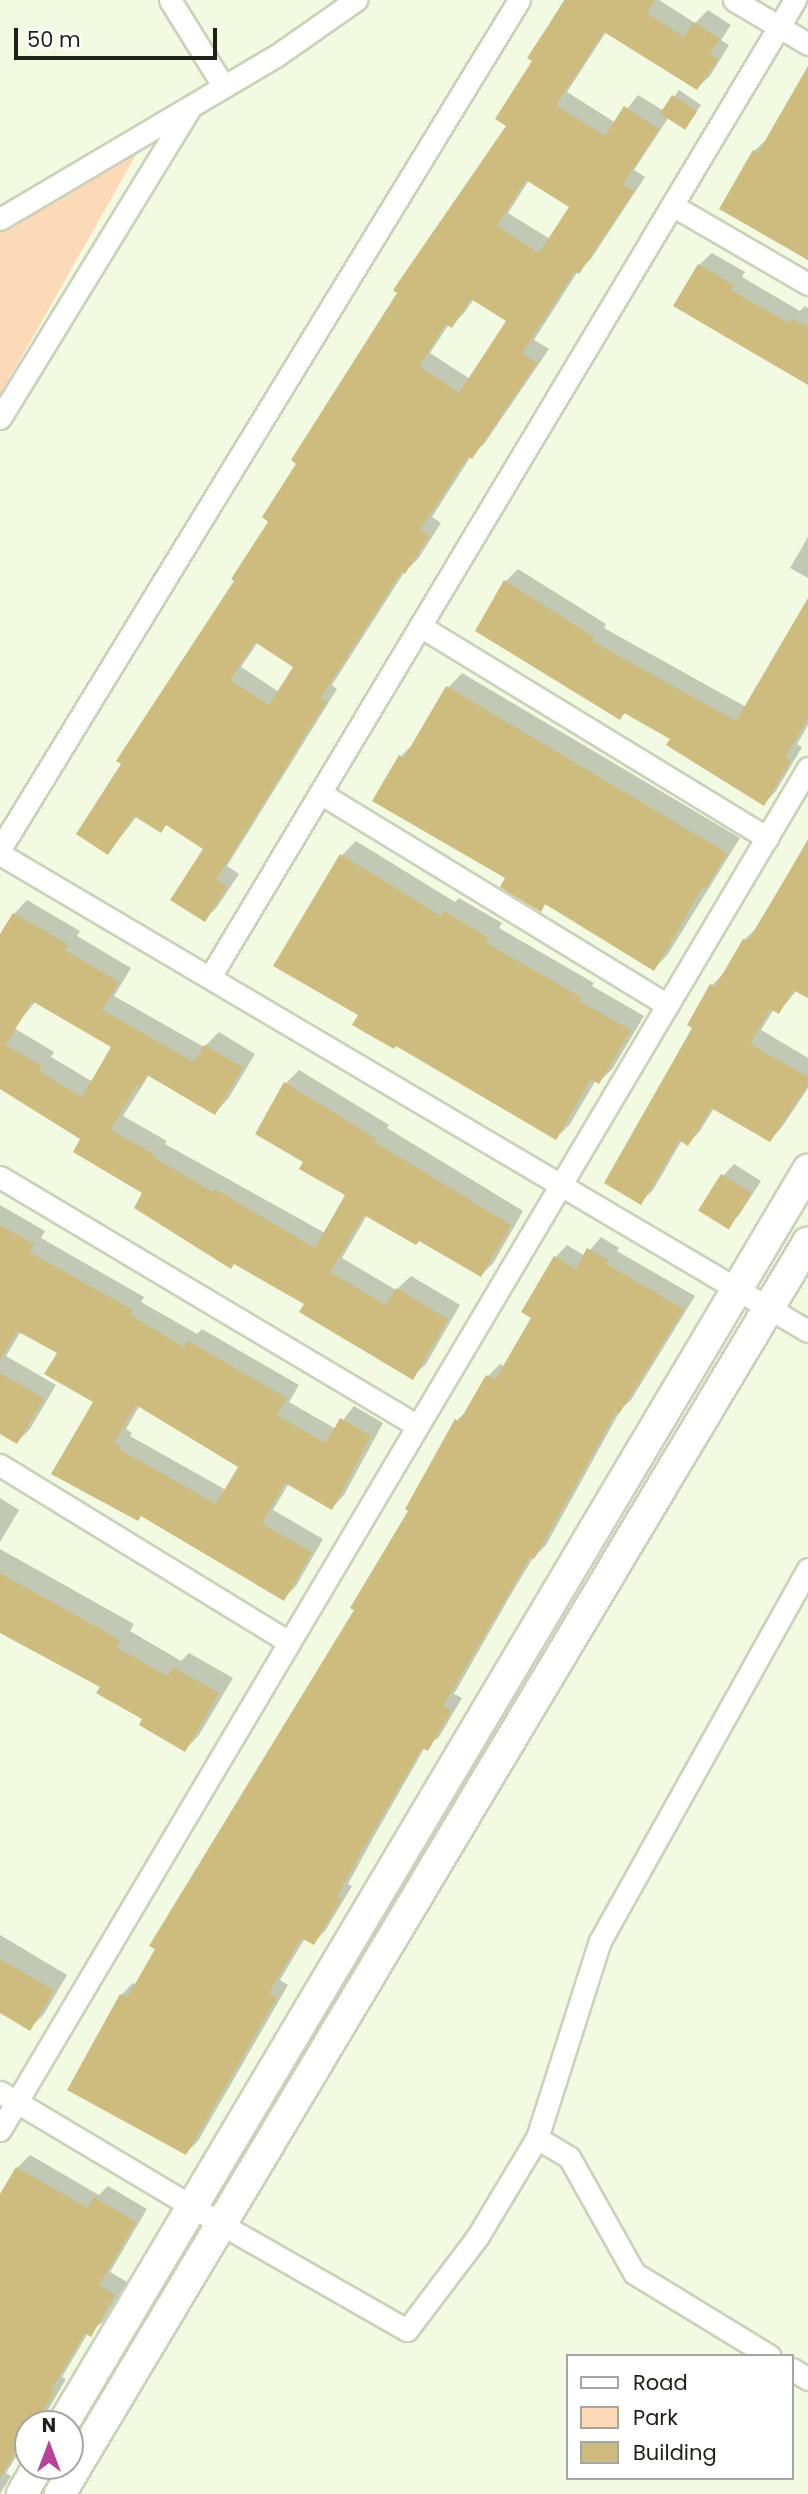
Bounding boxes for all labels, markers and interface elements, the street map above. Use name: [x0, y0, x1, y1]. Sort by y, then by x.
scale bar: [18, 14, 220, 58]
text: 50 m: [27, 25, 81, 54]
legend: [566, 2354, 794, 2480]
text: Road: [633, 2368, 688, 2397]
text: Park: [633, 2403, 678, 2432]
north arrow: [14, 2410, 84, 2480]
text: N: [42, 2412, 56, 2439]
text: Building: [633, 2438, 717, 2467]

